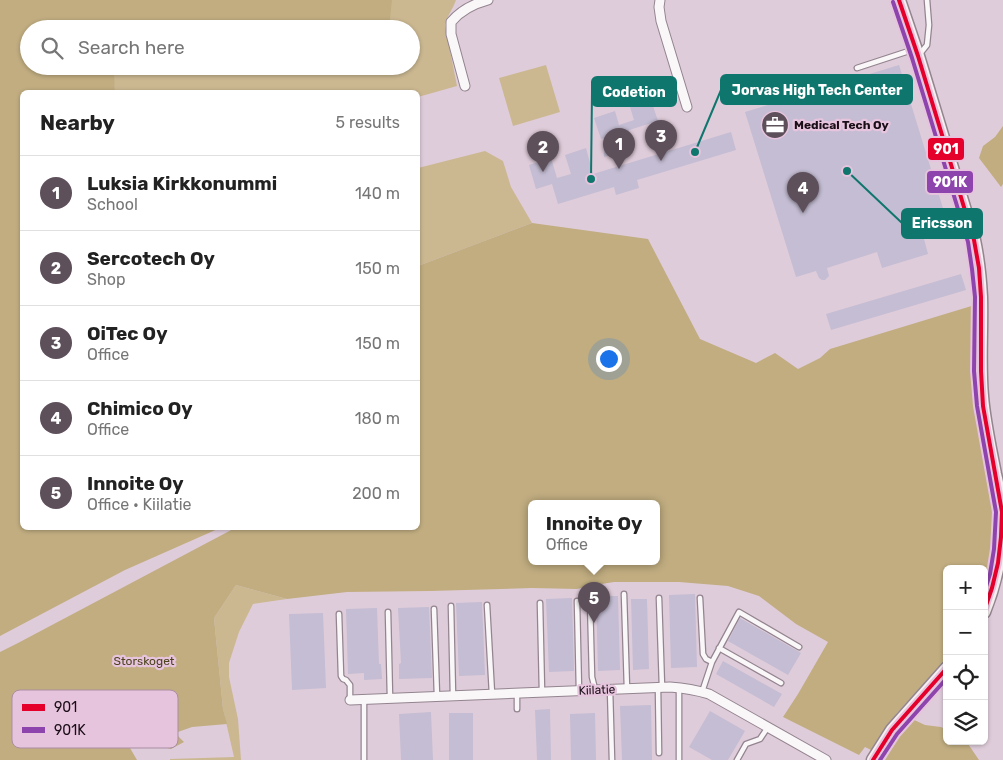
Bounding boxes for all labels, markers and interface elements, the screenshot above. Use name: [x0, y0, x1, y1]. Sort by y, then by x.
search box: [20, 20, 420, 75]
icon: search: [38, 34, 66, 62]
text: Search here: [78, 36, 185, 59]
callout: Jorvas High Tech Center: [721, 75, 912, 104]
callout: Codetion: [592, 77, 676, 106]
text: Jorvas High Tech Center: [732, 82, 903, 99]
text: Codetion: [602, 84, 666, 101]
text: Nearby: [40, 110, 115, 135]
office icon: Medical Tech Oy: [760, 110, 790, 140]
text: 5 results: [336, 113, 400, 132]
place label: Medical Tech Oy: [794, 118, 889, 132]
pin: 3: [645, 120, 677, 161]
pin: 1: [603, 128, 635, 169]
pin: 2: [527, 131, 559, 172]
line badge: 901: [927, 137, 965, 161]
text: 901: [933, 141, 959, 158]
line badge: 901K: [926, 170, 974, 194]
text: Luksia Kirkkonummi: [87, 172, 277, 195]
pin: 4: [787, 172, 819, 213]
text: 901K: [933, 174, 968, 191]
text: 1: [52, 184, 60, 203]
text: 140 m: [355, 184, 400, 203]
text: School: [87, 195, 138, 214]
callout: Ericsson: [902, 209, 982, 238]
text: Ericsson: [912, 215, 972, 232]
text: Sercotech Oy: [87, 247, 215, 270]
text: 2: [51, 259, 61, 278]
text: 150 m: [355, 259, 400, 278]
text: Shop: [87, 270, 125, 289]
text: OiTec Oy: [87, 322, 168, 345]
text: 3: [51, 334, 61, 353]
text: 150 m: [355, 334, 400, 353]
text: Office: [87, 345, 129, 364]
your location: [596, 346, 622, 372]
text: Chimico Oy: [87, 397, 193, 420]
text: 4: [51, 409, 61, 428]
text: 180 m: [355, 409, 400, 428]
text: Office: [87, 420, 129, 439]
text: Innoite Oy: [87, 472, 184, 495]
text: 5: [51, 484, 61, 503]
text: 200 m: [352, 484, 400, 503]
text: Office · Kiilatie: [87, 495, 192, 514]
popup: [528, 500, 660, 565]
text: Innoite Oy: [546, 512, 642, 535]
text: Office: [546, 535, 588, 554]
map controls: [943, 565, 988, 745]
button: +: [943, 565, 988, 610]
pin: 5: [578, 582, 610, 623]
button: −: [943, 610, 988, 655]
park label: Storskoget: [113, 654, 175, 668]
button: locate: [943, 655, 988, 700]
street label: Kiilatie: [578, 682, 616, 698]
legend: [12, 690, 178, 748]
text: 901: [54, 699, 77, 716]
button: layers: [943, 700, 988, 745]
text: 901K: [54, 722, 86, 739]

